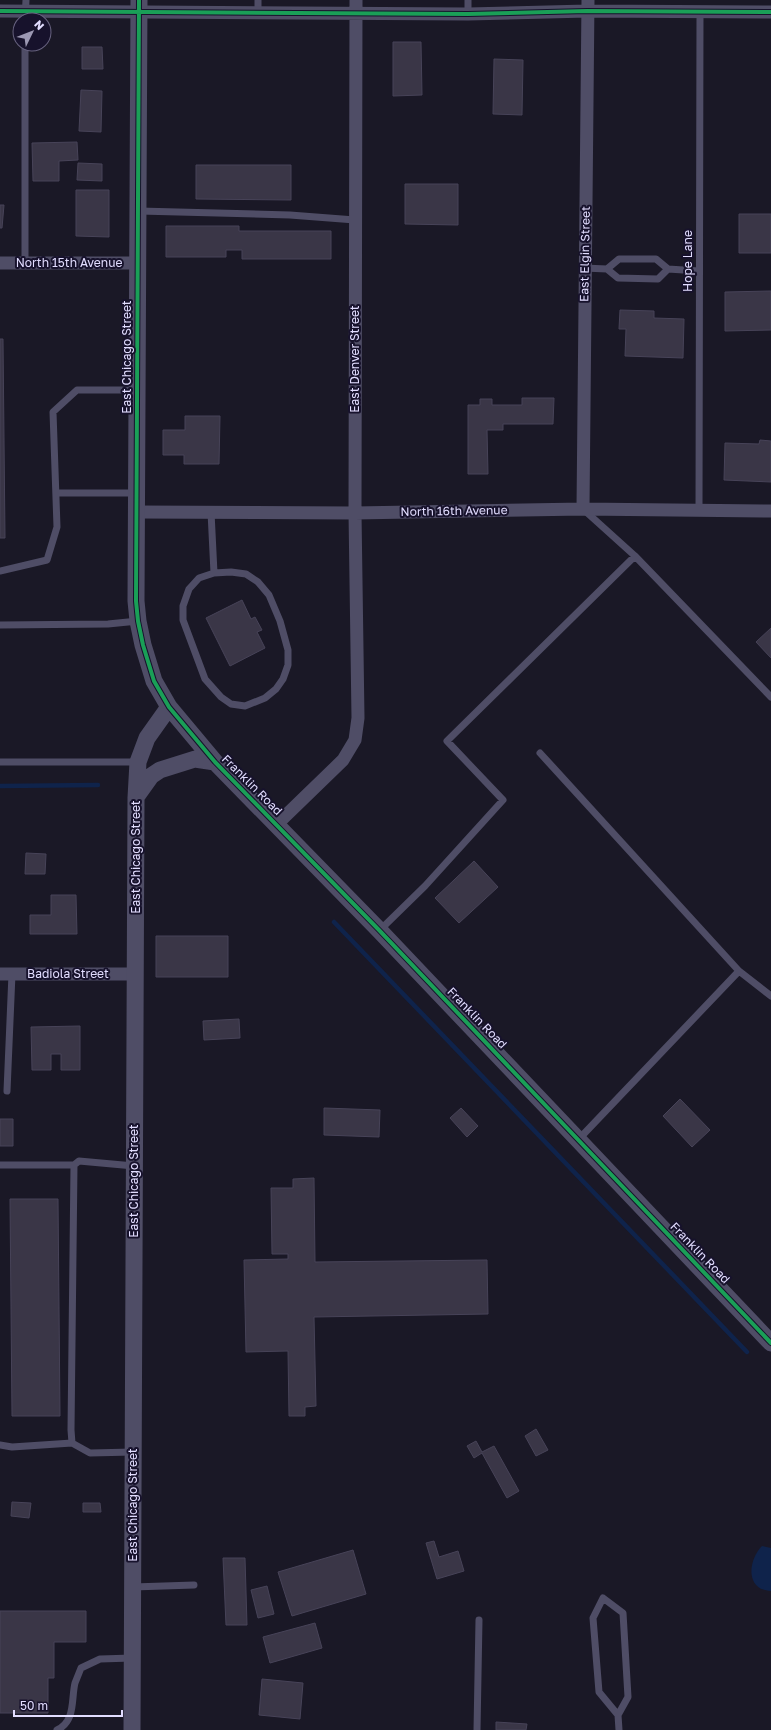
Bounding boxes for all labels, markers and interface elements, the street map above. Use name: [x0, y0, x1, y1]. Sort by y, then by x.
north arrow: [12, 12, 52, 52]
text: N: [32, 17, 47, 32]
street label: East Elgin Street: [576, 206, 593, 302]
street label: Hope Lane: [680, 230, 695, 292]
street label: North 15th Avenue: [16, 255, 122, 270]
street label: East Chicago Street: [119, 300, 134, 414]
street label: East Denver Street: [347, 305, 362, 413]
street label: North 16th Avenue: [400, 502, 508, 519]
street label: Franklin Road: [219, 751, 286, 818]
street label: East Chicago Street: [128, 800, 143, 914]
street label: Badiola Street: [27, 966, 109, 981]
street label: Franklin Road: [444, 984, 510, 1051]
street label: East Chicago Street: [126, 1124, 141, 1238]
street label: Franklin Road: [667, 1219, 733, 1286]
street label: East Chicago Street: [125, 1448, 140, 1562]
scale bar: [14, 1692, 122, 1718]
text: 50 m: [20, 1698, 48, 1713]

